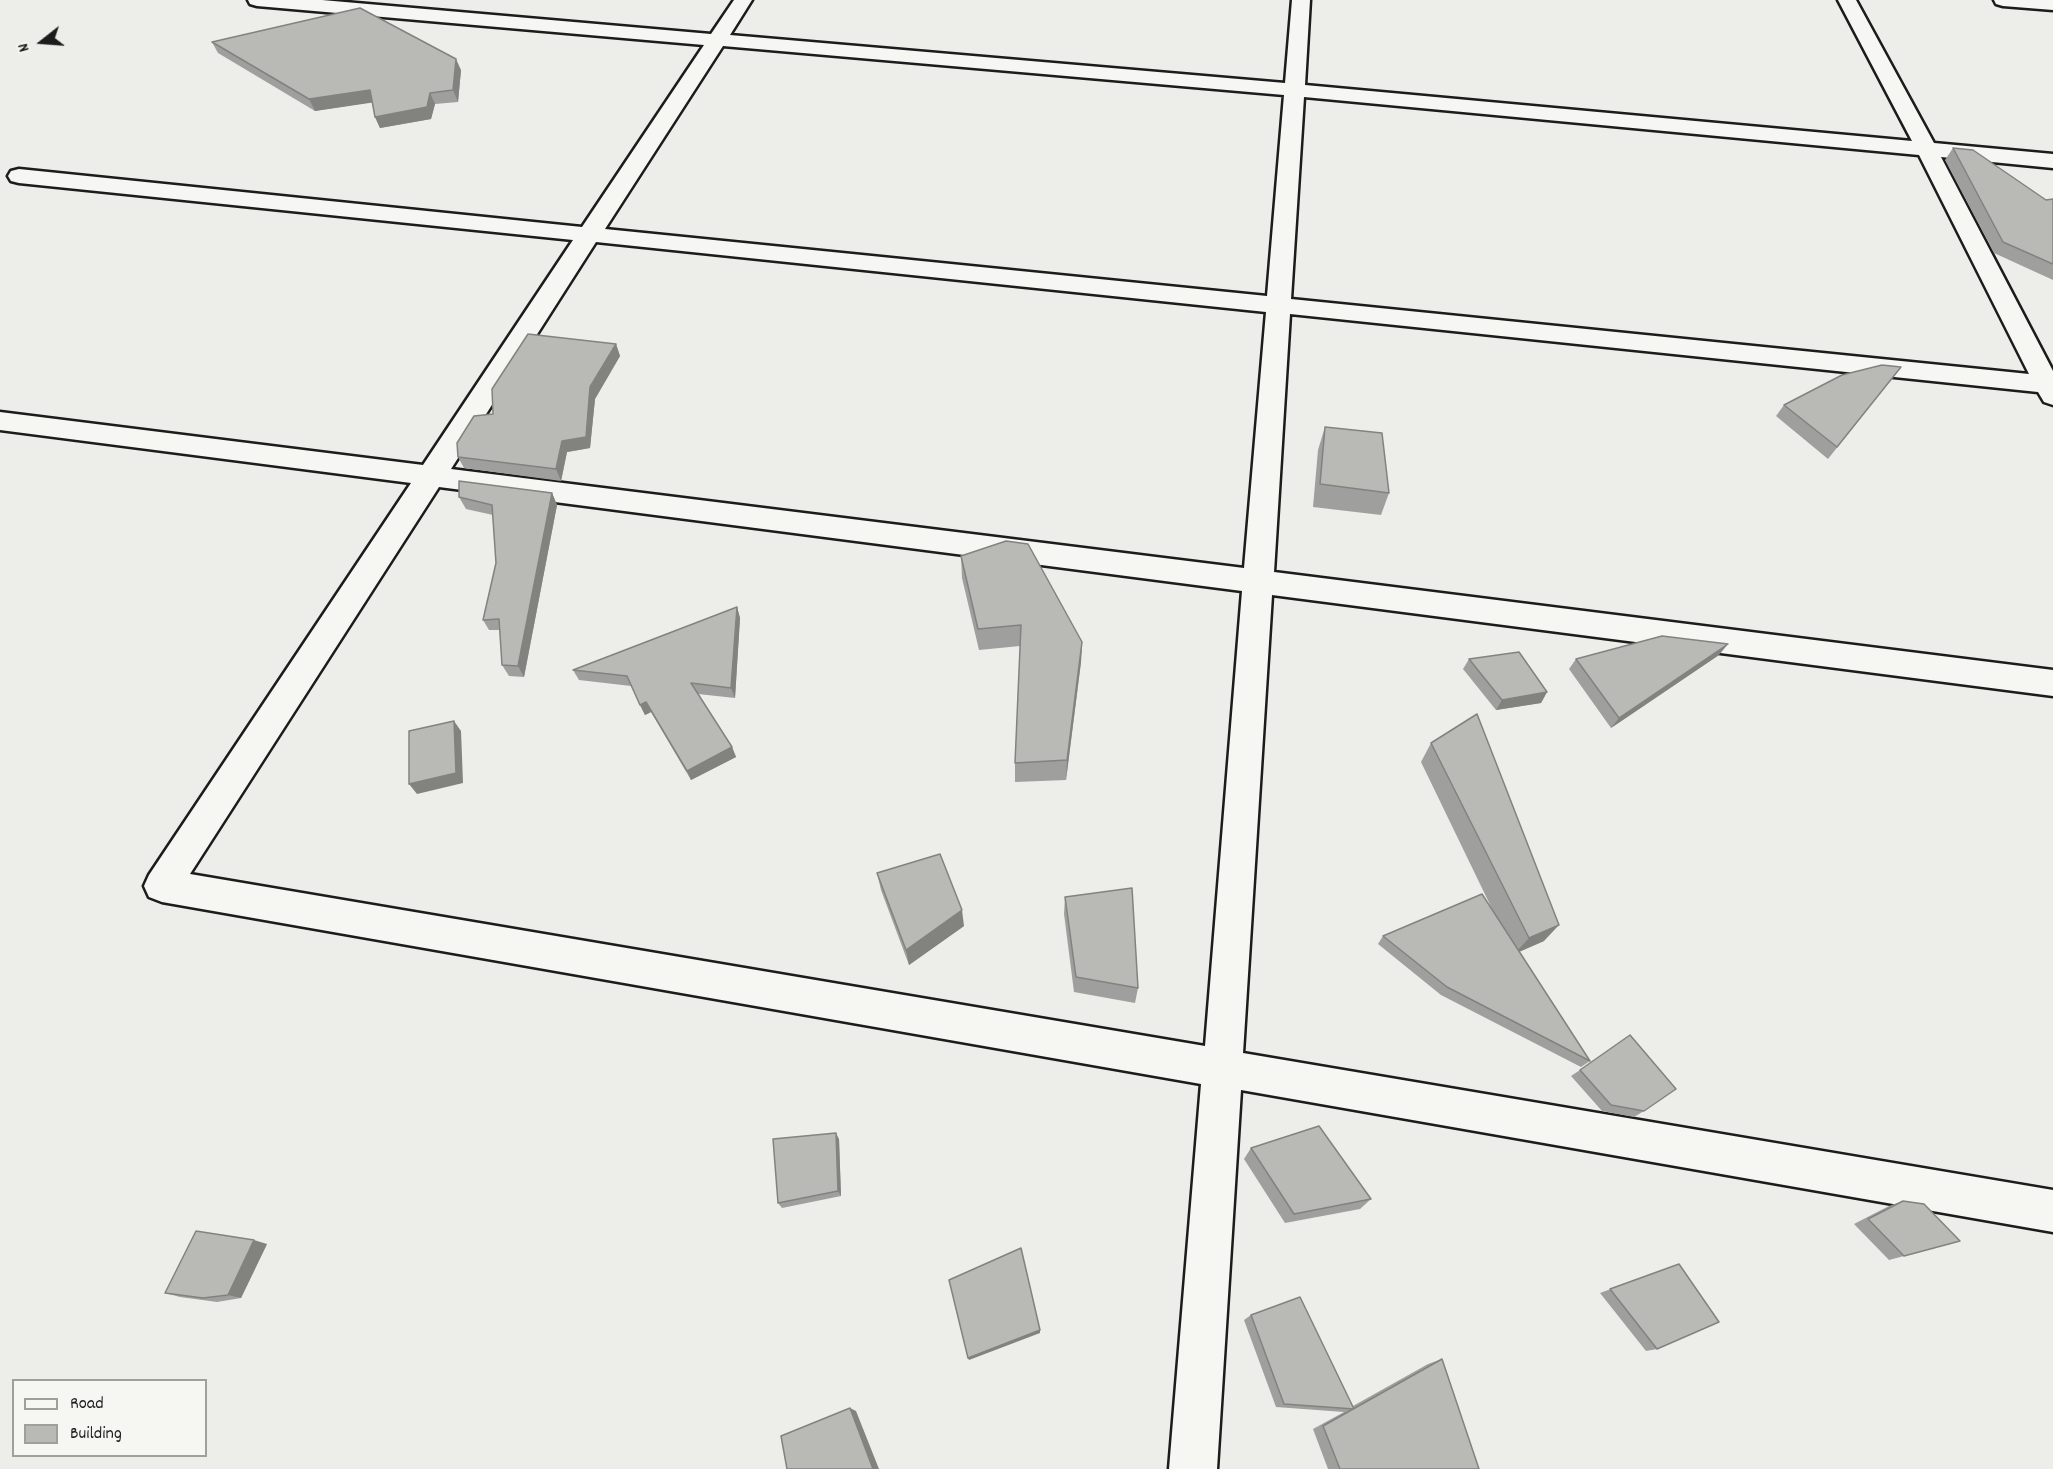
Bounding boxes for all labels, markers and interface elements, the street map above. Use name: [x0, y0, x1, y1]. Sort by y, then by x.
north arrow: [12, 12, 72, 72]
text: N: [12, 40, 36, 55]
legend: [12, 1379, 207, 1457]
text: Road: [70, 1392, 104, 1417]
text: Building: [70, 1422, 122, 1447]

